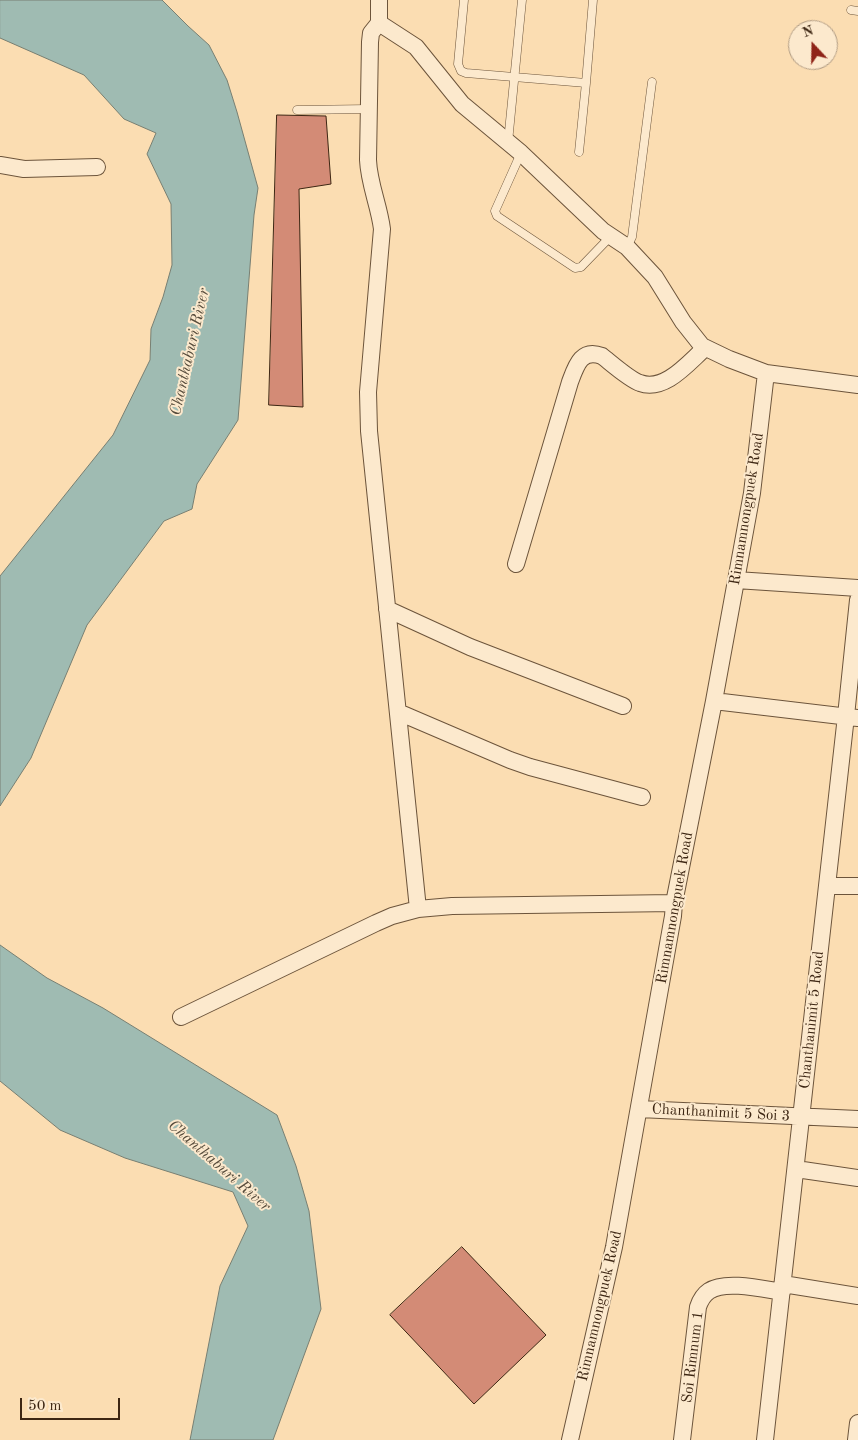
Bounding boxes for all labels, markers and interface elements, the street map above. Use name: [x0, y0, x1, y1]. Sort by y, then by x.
north arrow: [788, 20, 838, 70]
text: N: [800, 23, 815, 40]
water label: Chanthaburi River: [166, 287, 214, 417]
street label: Rimnamnongpuek Road: [726, 432, 768, 586]
street label: Rimnamnongpuek Road: [653, 831, 697, 985]
street label: Chanthanimit 5 Road: [796, 950, 828, 1090]
street label: Chanthanimit 5 Soi 3: [651, 1100, 791, 1126]
water label: Chanthaburi River: [164, 1116, 274, 1216]
street label: Rimnamnongpuek Road: [574, 1229, 626, 1383]
street label: Soi Rimnum 1: [678, 1310, 708, 1404]
scale bar: [22, 1388, 122, 1420]
text: 50 m: [28, 1399, 62, 1414]

